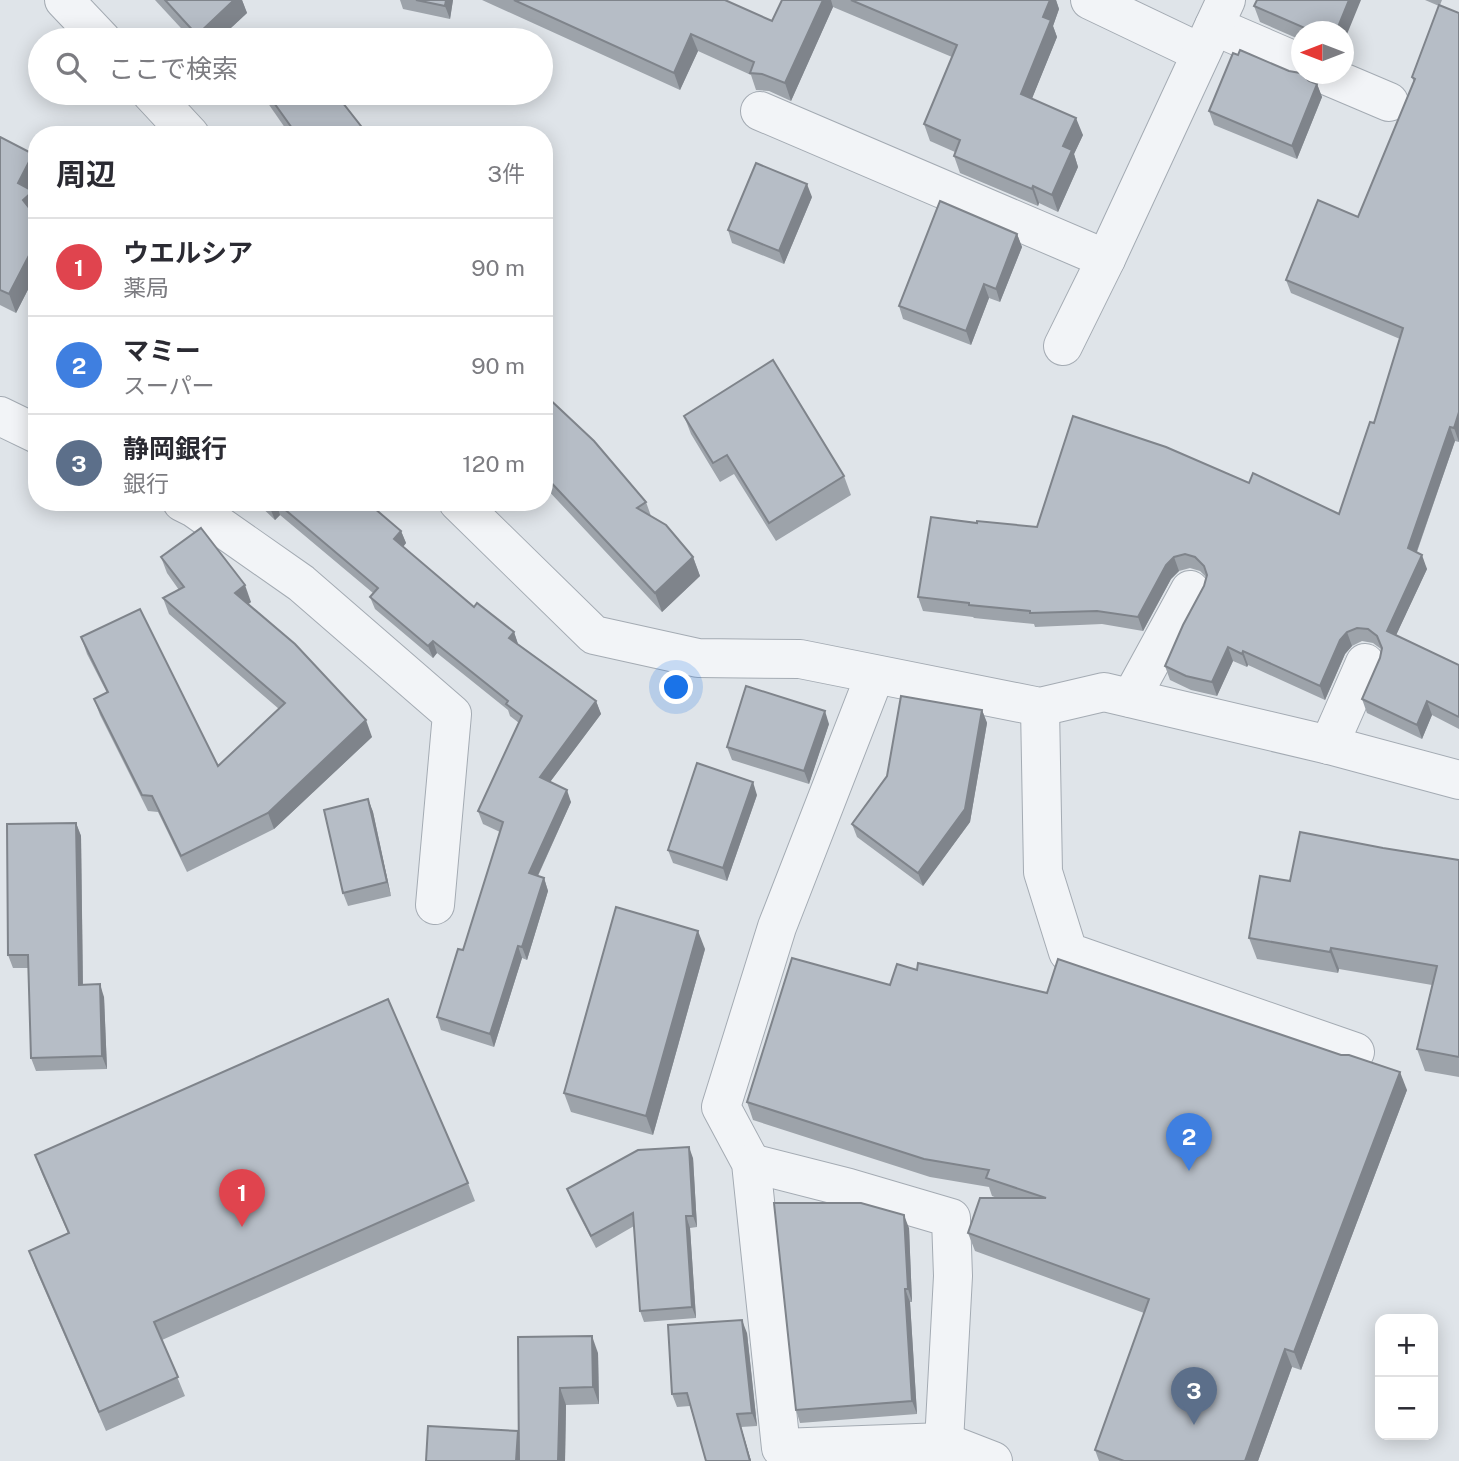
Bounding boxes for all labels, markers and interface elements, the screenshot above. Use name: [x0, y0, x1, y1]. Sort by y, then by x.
north arrow: [1291, 21, 1354, 84]
search box: [28, 28, 553, 105]
icon: search: [52, 48, 90, 86]
text: ここで検索: [108, 53, 238, 84]
text: 周辺: [56, 156, 116, 192]
text: 3件: [488, 160, 525, 187]
text: ウエルシア: [123, 237, 253, 268]
text: 1: [74, 254, 84, 281]
text: 90 m: [471, 254, 525, 281]
text: 薬局: [123, 274, 169, 301]
text: マミー: [123, 335, 201, 366]
text: 2: [72, 352, 86, 379]
text: 90 m: [471, 352, 525, 379]
text: スーパー: [123, 372, 215, 399]
text: 静岡銀行: [123, 433, 227, 464]
text: 3: [71, 450, 87, 477]
text: 120 m: [462, 450, 525, 477]
text: 銀行: [123, 470, 169, 497]
your location: [659, 670, 693, 704]
pin: 2: [1166, 1113, 1212, 1171]
pin: 1: [219, 1169, 265, 1227]
map controls: [1375, 1314, 1438, 1440]
button: +: [1375, 1314, 1438, 1377]
pin: 3: [1171, 1367, 1217, 1425]
button: −: [1375, 1377, 1438, 1440]

